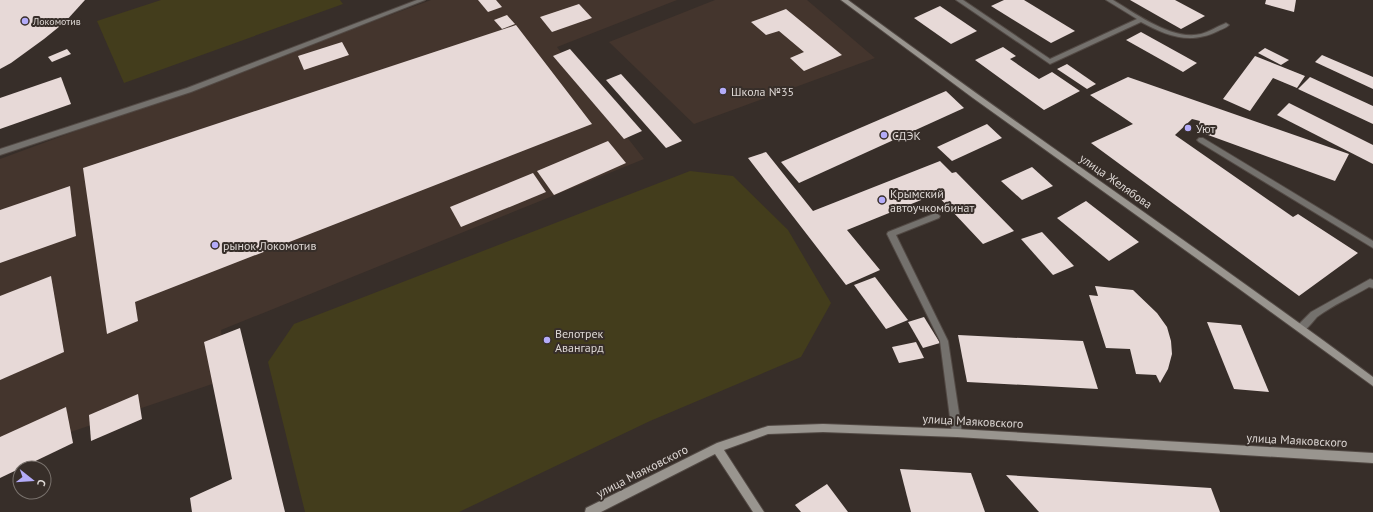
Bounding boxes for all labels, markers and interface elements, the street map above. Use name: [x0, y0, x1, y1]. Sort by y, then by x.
place label: Локомотив: [32, 15, 81, 28]
marker: Локомотив: [20, 16, 30, 26]
place label: Школа №35: [731, 84, 794, 99]
marker: Школа №35: [718, 86, 728, 96]
place label: Уют: [1196, 121, 1215, 136]
marker: Уют: [1183, 123, 1193, 133]
place label: СДЭК: [892, 128, 921, 143]
marker: СДЭК: [879, 130, 889, 140]
street label: улица Желябова: [1077, 150, 1155, 212]
place label: Крымский автоучкомбинат: [890, 186, 974, 215]
marker: Крымский автоучкомбинат: [877, 195, 887, 205]
place label: рынок Локомотив: [223, 238, 316, 253]
marker: рынок Локомотив: [210, 240, 220, 250]
place label: Велотрек Авангард: [555, 326, 604, 355]
marker: Велотрек Авангард: [542, 335, 552, 345]
street label: улица Маяковского: [922, 411, 1024, 431]
street label: улица Маяковского: [1246, 430, 1348, 450]
street label: улица Маяковского: [594, 441, 690, 501]
north arrow: [12, 460, 52, 500]
text: С: [34, 478, 49, 488]

